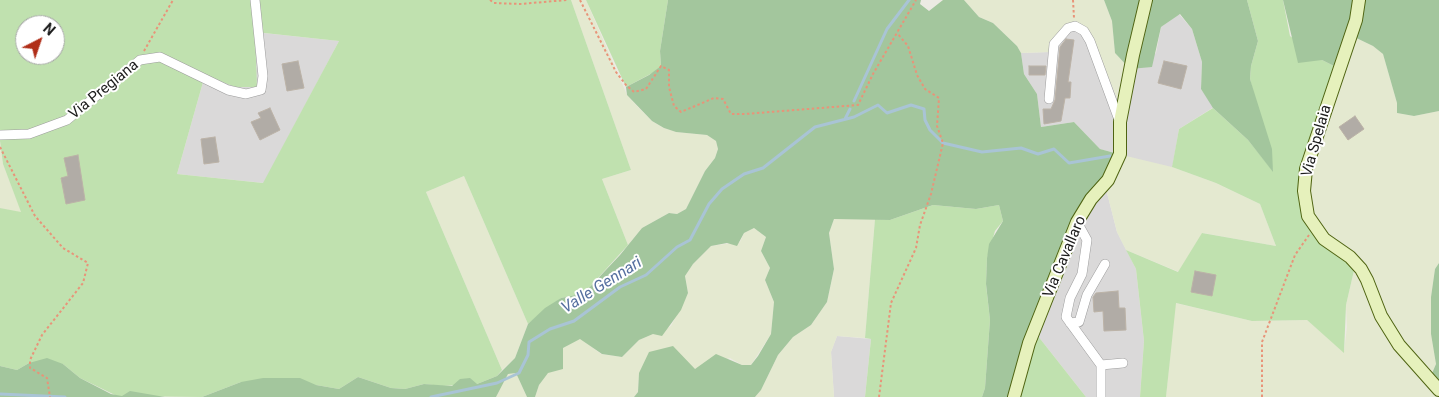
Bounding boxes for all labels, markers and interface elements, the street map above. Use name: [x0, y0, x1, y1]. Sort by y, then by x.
north arrow: [15, 15, 65, 65]
text: N: [40, 20, 58, 39]
street label: Via Pregiana: [66, 57, 142, 123]
street label: Via Spelaia: [1298, 103, 1336, 179]
street label: Via Cavallaro: [1040, 213, 1090, 301]
water label: Valle Gennari: [558, 254, 646, 318]

